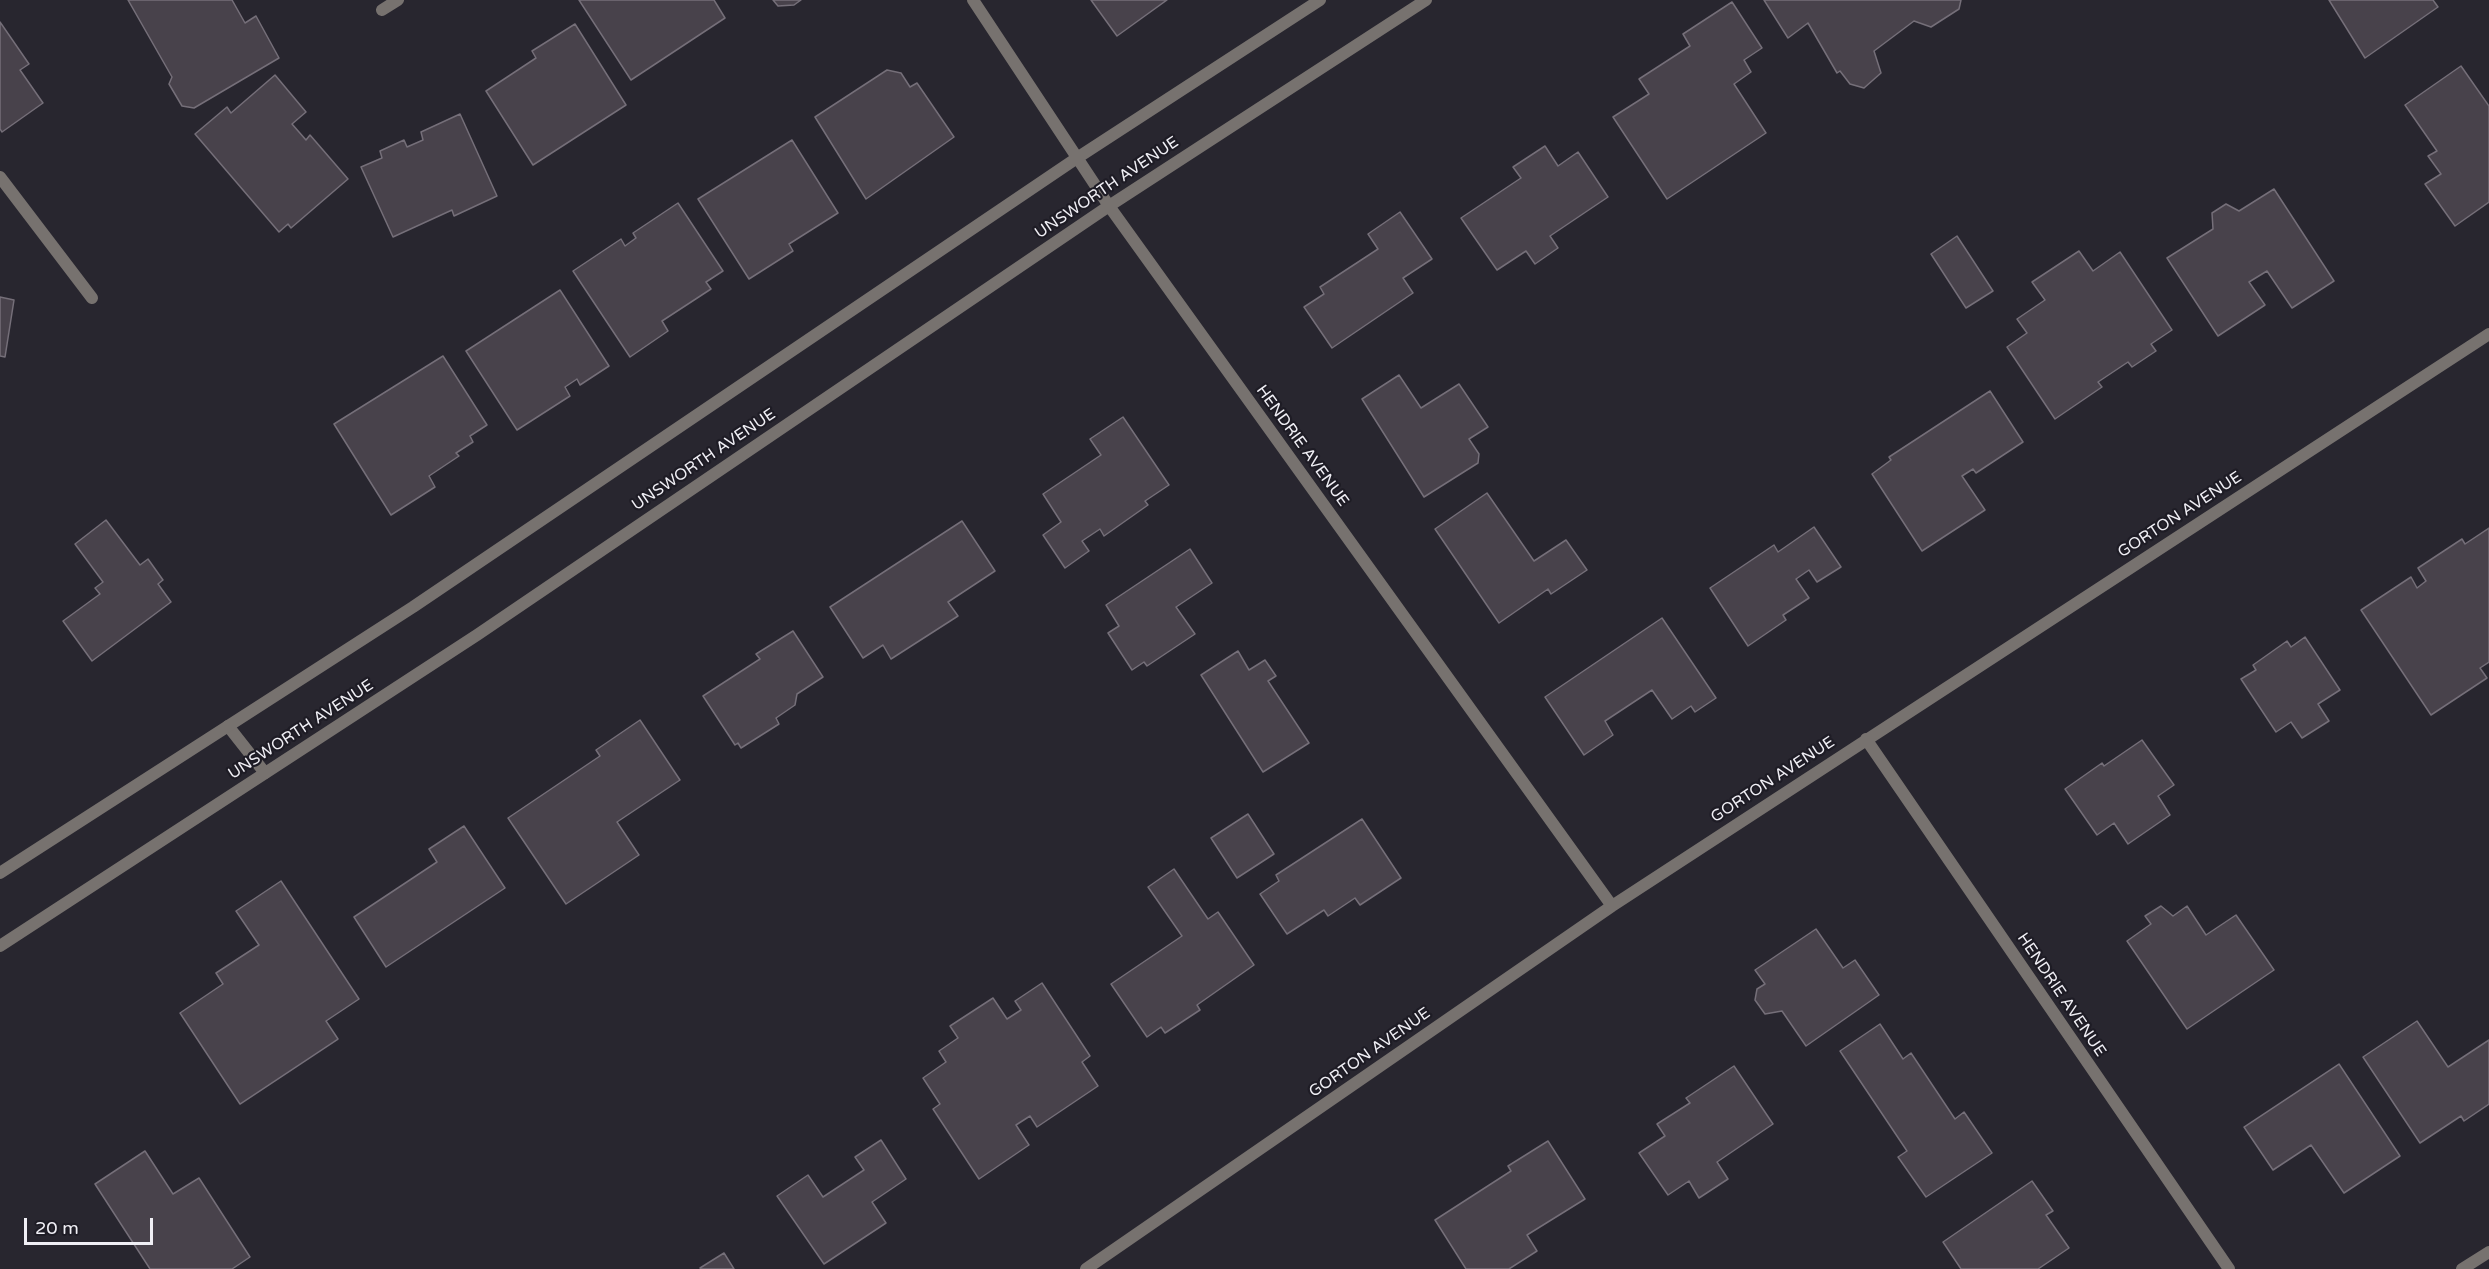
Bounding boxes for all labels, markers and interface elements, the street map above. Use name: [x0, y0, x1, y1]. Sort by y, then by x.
street label: UNSWORTH AVENUE: [1032, 133, 1182, 243]
street label: HENDRIE AVENUE: [1252, 382, 1352, 510]
street label: UNSWORTH AVENUE: [629, 405, 779, 515]
street label: GORTON AVENUE: [2115, 468, 2245, 562]
street label: UNSWORTH AVENUE: [225, 676, 377, 784]
street label: GORTON AVENUE: [1708, 733, 1838, 827]
street label: HENDRIE AVENUE: [2012, 929, 2110, 1061]
street label: GORTON AVENUE: [1306, 1004, 1434, 1102]
scale bar: [27, 1206, 156, 1244]
text: 20 m: [35, 1217, 79, 1239]

